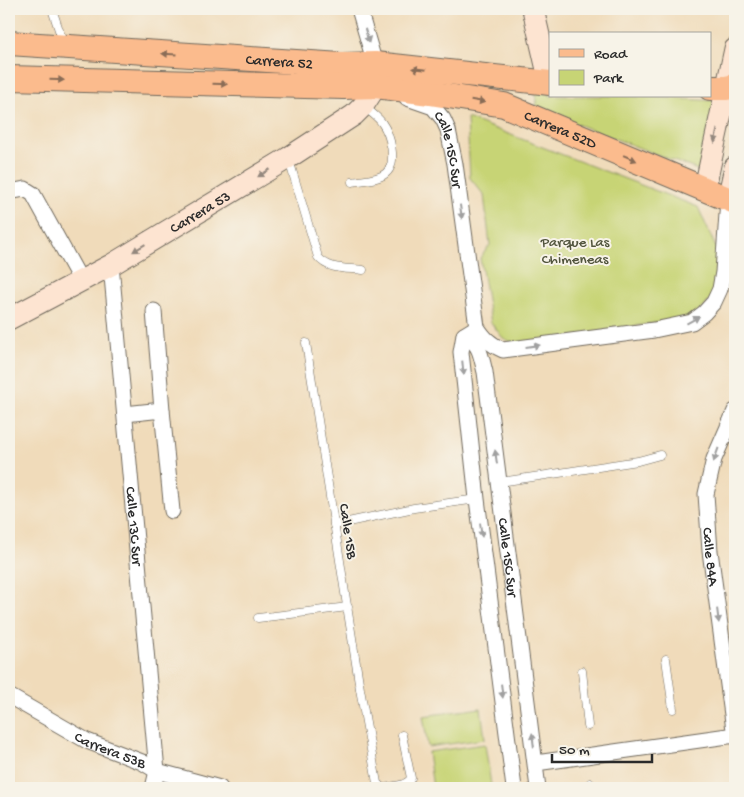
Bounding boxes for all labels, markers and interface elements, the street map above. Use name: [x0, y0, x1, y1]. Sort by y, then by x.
one-way arrow: [364, 29, 372, 44]
legend: [549, 32, 712, 98]
text: Road: [594, 46, 628, 64]
one-way arrow: [161, 49, 177, 57]
street label: Carrera 52: [245, 52, 313, 74]
one-way arrow: [411, 64, 427, 72]
text: Park: [593, 70, 624, 88]
one-way arrow: [50, 76, 66, 84]
one-way arrow: [212, 80, 228, 88]
one-way arrow: [470, 97, 486, 105]
street label: Carrera 52D: [521, 107, 599, 154]
street label: Calle 15C Sur: [429, 108, 465, 191]
one-way arrow: [712, 128, 720, 144]
one-way arrow: [622, 155, 637, 162]
one-way arrow: [258, 169, 271, 178]
street label: Carrera 53: [167, 188, 234, 238]
one-way arrow: [457, 204, 465, 220]
park label: Parque Las Chimeneas: [540, 234, 610, 269]
one-way arrow: [133, 244, 146, 253]
one-way arrow: [685, 316, 700, 324]
one-way arrow: [526, 342, 542, 350]
one-way arrow: [459, 361, 467, 377]
one-way arrow: [712, 448, 720, 463]
one-way arrow: [492, 449, 500, 465]
street label: Calle 13C Sur: [120, 486, 145, 568]
street label: Calle 15B: [334, 502, 360, 561]
street label: Calle 15C Sur: [493, 517, 521, 600]
one-way arrow: [477, 522, 485, 538]
street label: Calle 84A: [697, 527, 722, 588]
one-way arrow: [714, 608, 722, 624]
one-way arrow: [498, 683, 506, 699]
street label: Carrera 53B: [70, 729, 148, 774]
one-way arrow: [529, 731, 537, 747]
scale bar: [552, 732, 652, 764]
text: 50 m: [559, 742, 590, 760]

